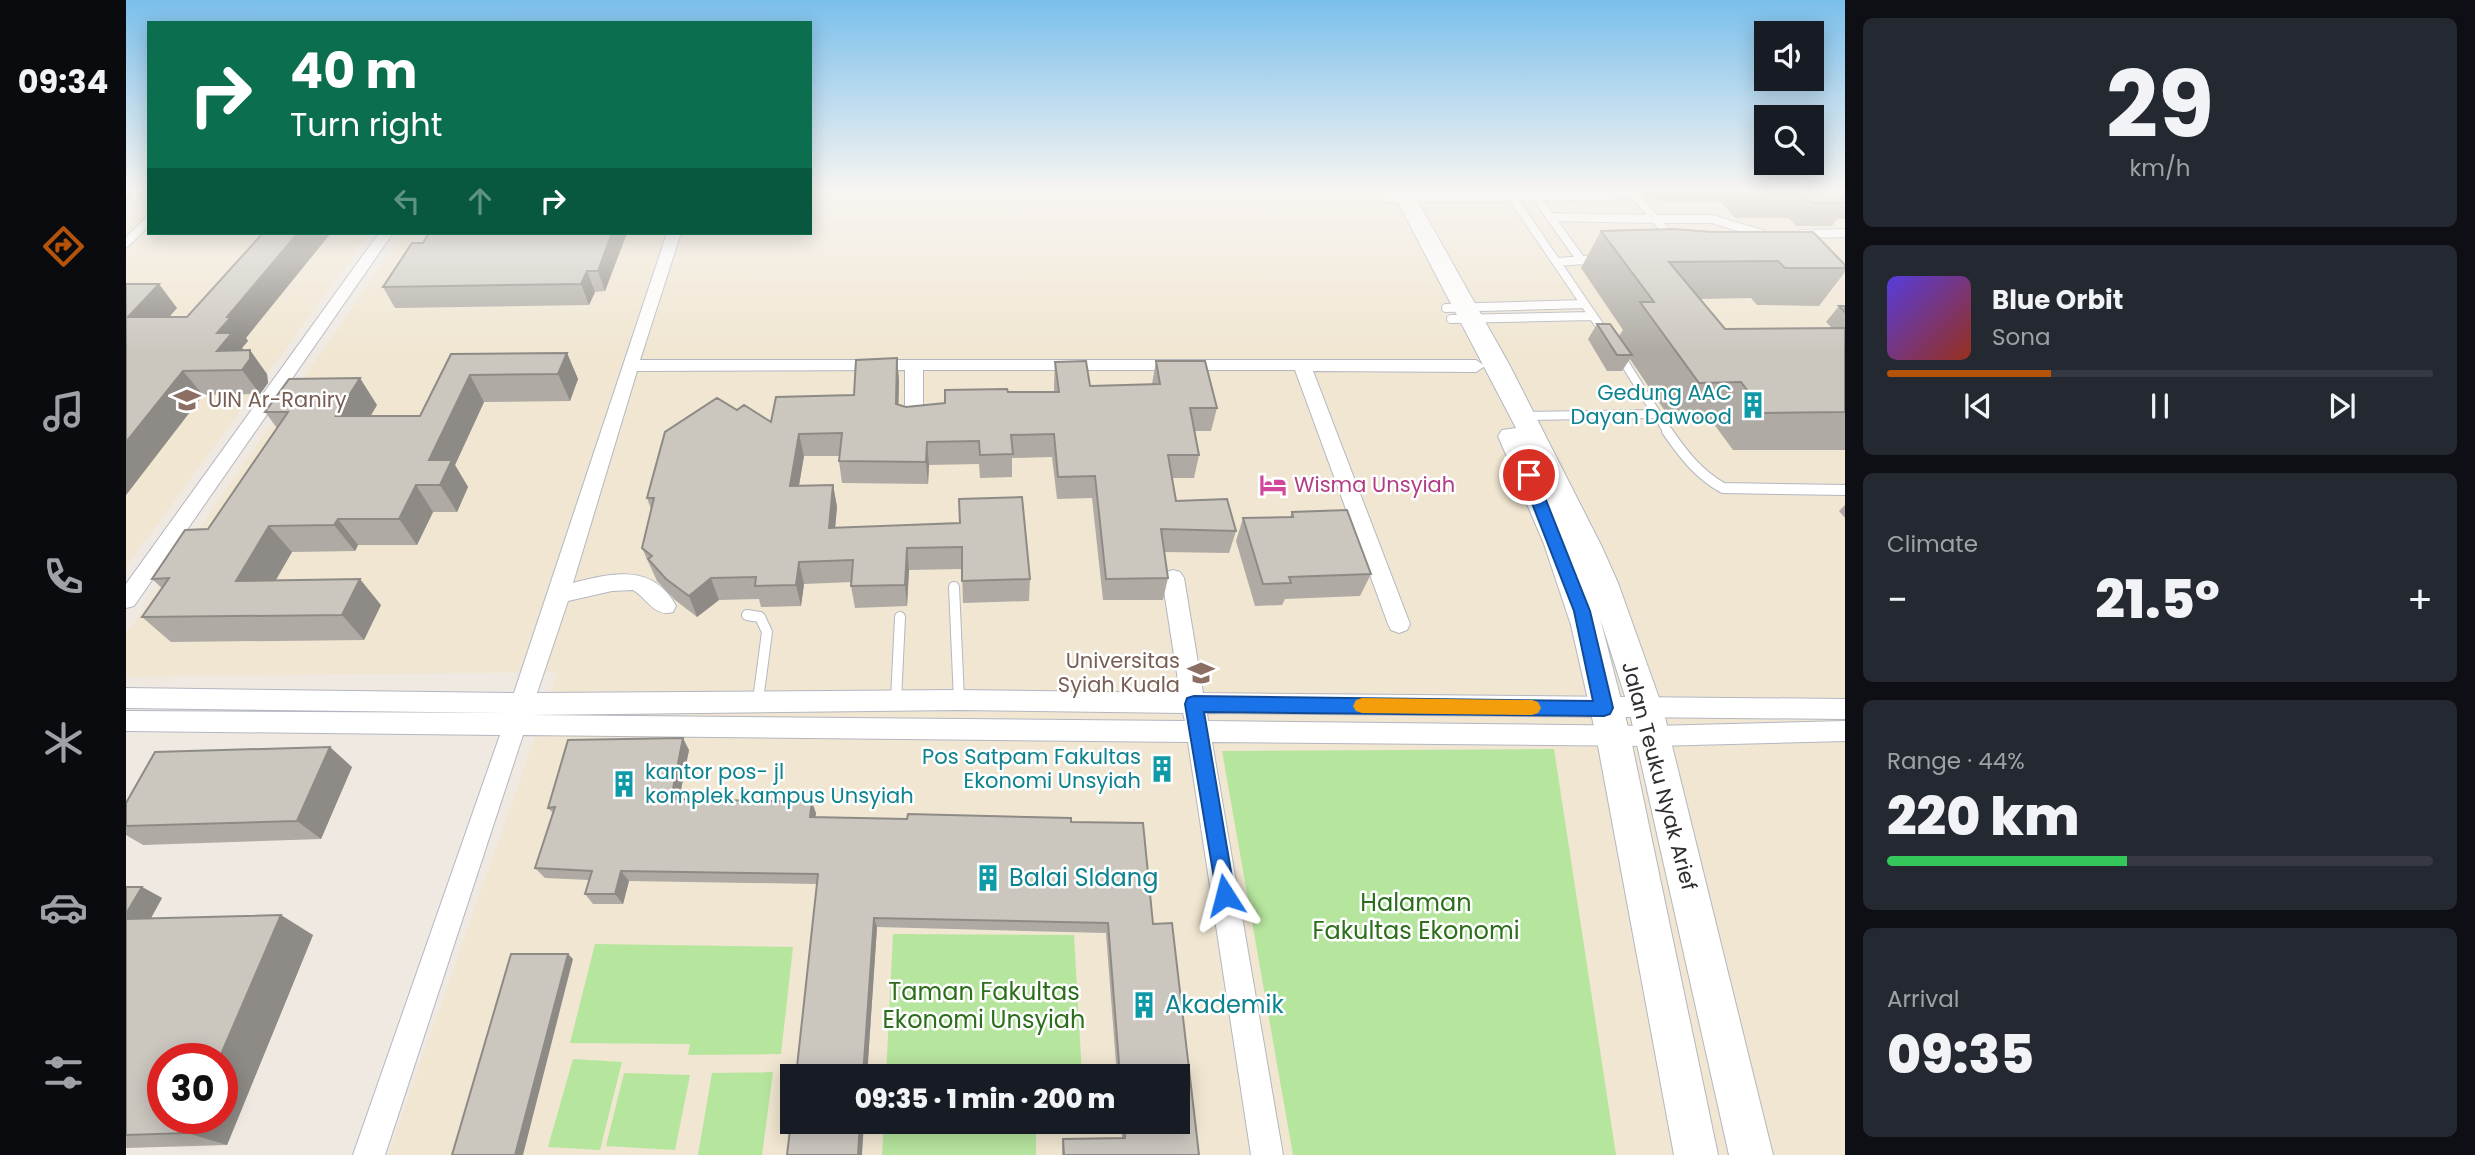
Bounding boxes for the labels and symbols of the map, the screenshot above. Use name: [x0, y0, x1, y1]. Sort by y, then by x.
place label: Gedung AAC Dayan Dawood: [1571, 378, 1732, 431]
school or university icon: UIN Ar-Raniry: [172, 385, 202, 415]
place label: UIN Ar-Raniry: [208, 385, 347, 414]
building icon: Gedung AAC Dayan Dawood: [1738, 390, 1768, 420]
pin: [1499, 445, 1559, 505]
hotel icon: Wisma Unsyiah: [1258, 470, 1288, 500]
place label: Wisma Unsyiah: [1294, 470, 1455, 499]
place label: Universitas Syiah Kuala: [1058, 646, 1180, 699]
school or university icon: Universitas Syiah Kuala: [1186, 658, 1216, 688]
street label: Jalan Teuku Nyak Arief: [1615, 658, 1704, 894]
place label: Pos Satpam Fakultas Ekonomi Unsyiah: [922, 742, 1141, 795]
building icon: Pos Satpam Fakultas Ekonomi Unsyiah: [1147, 754, 1177, 784]
place label: kantor pos- jl komplek kampus Unsyiah: [645, 757, 914, 810]
building icon: kantor pos- jl komplek kampus Unsyiah: [609, 769, 639, 799]
position arrow: [1188, 858, 1262, 932]
place label: Balai SIdang: [1009, 861, 1158, 894]
building icon: Balai SIdang: [973, 863, 1003, 893]
park label: Halaman Fakultas Ekonomi: [1312, 886, 1520, 947]
park label: Taman Fakultas Ekonomi Unsyiah: [883, 975, 1085, 1036]
place label: Akademik: [1165, 988, 1284, 1021]
building icon: Akademik: [1129, 990, 1159, 1020]
speed limit sign: 30: [147, 1043, 238, 1134]

